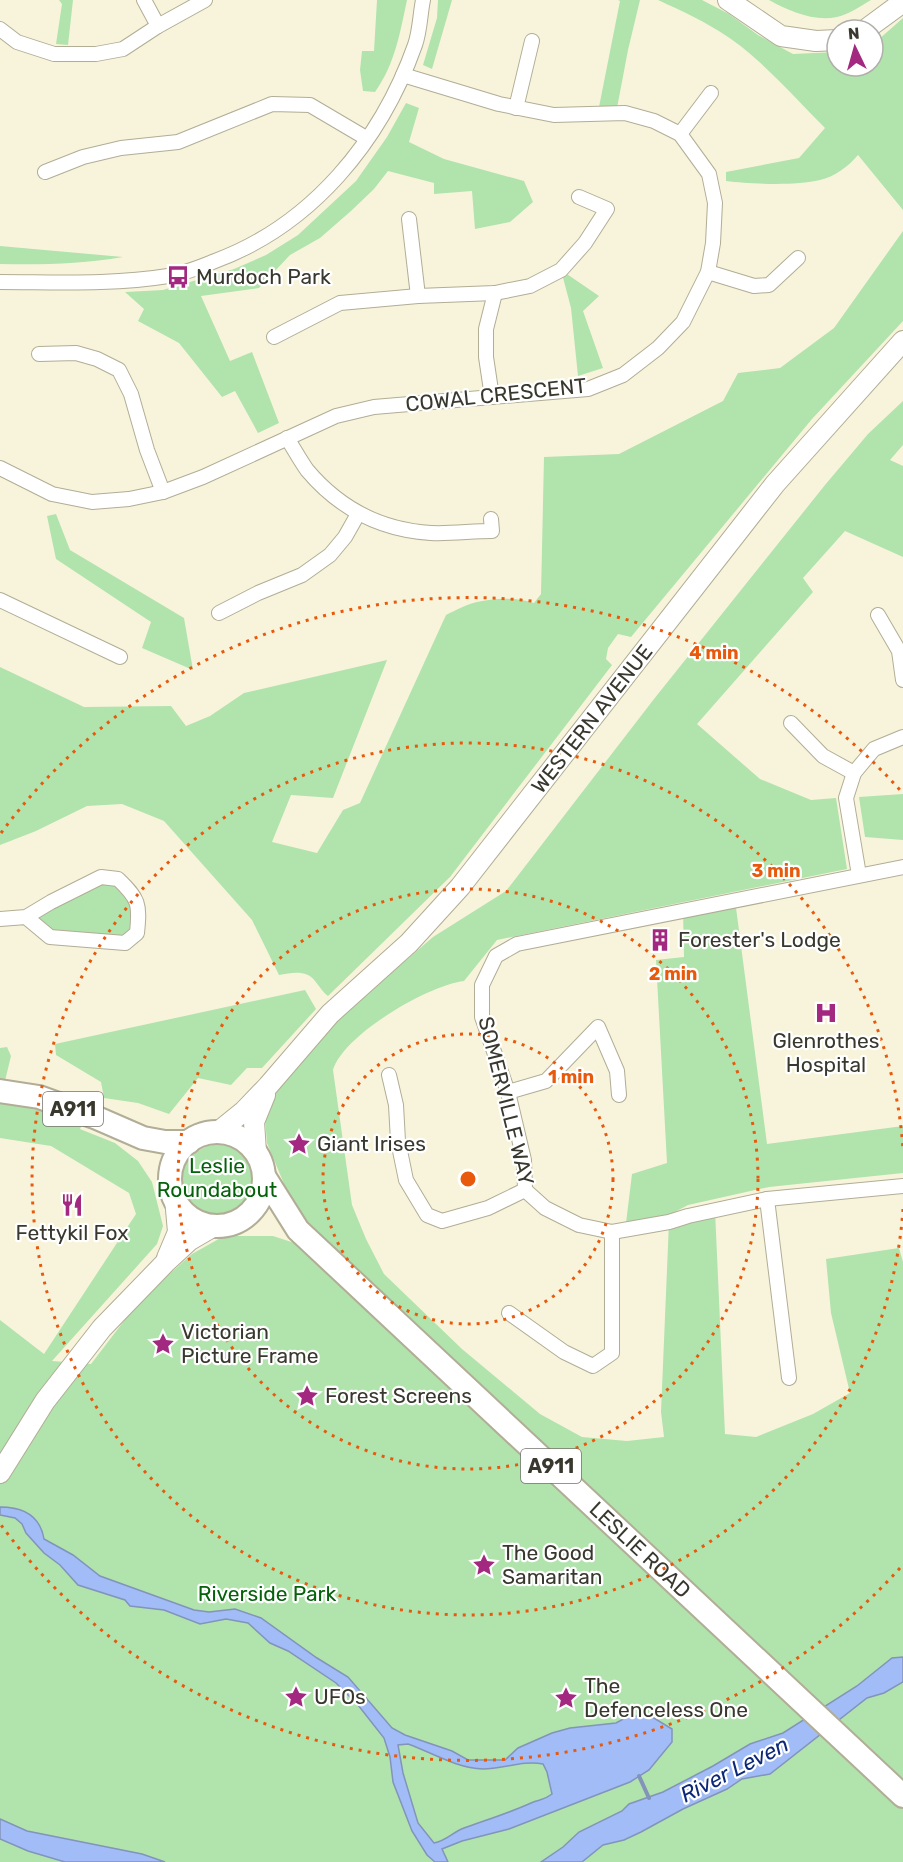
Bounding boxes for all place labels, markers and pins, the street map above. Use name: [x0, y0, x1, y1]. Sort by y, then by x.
bus stop icon: Murdoch Park: [165, 264, 191, 290]
place label: Murdoch Park: [196, 264, 331, 289]
building icon: Forester's Lodge: [647, 927, 673, 953]
place label: Forester's Lodge: [678, 927, 841, 952]
hospital icon: Glenrothes Hospital: [813, 1000, 839, 1026]
place label: Glenrothes Hospital: [772, 1028, 880, 1077]
place icon: Giant Irises: [286, 1131, 312, 1157]
place label: Giant Irises: [317, 1131, 426, 1156]
centre of rings: [458, 1169, 478, 1189]
restaurant icon: Fettykil Fox: [59, 1192, 85, 1218]
place label: Fettykil Fox: [15, 1220, 129, 1245]
place label: Victorian Picture Frame: [181, 1319, 319, 1368]
place icon: Victorian Picture Frame: [150, 1331, 176, 1357]
place icon: Forest Screens: [294, 1383, 320, 1409]
place label: Forest Screens: [325, 1383, 472, 1408]
place label: The Good Samaritan: [502, 1540, 603, 1589]
place icon: The Good Samaritan: [471, 1552, 497, 1578]
place label: The Defenceless One: [584, 1673, 748, 1722]
place icon: UFOs: [283, 1684, 309, 1710]
place label: UFOs: [314, 1684, 366, 1709]
place icon: The Defenceless One: [553, 1685, 579, 1711]

